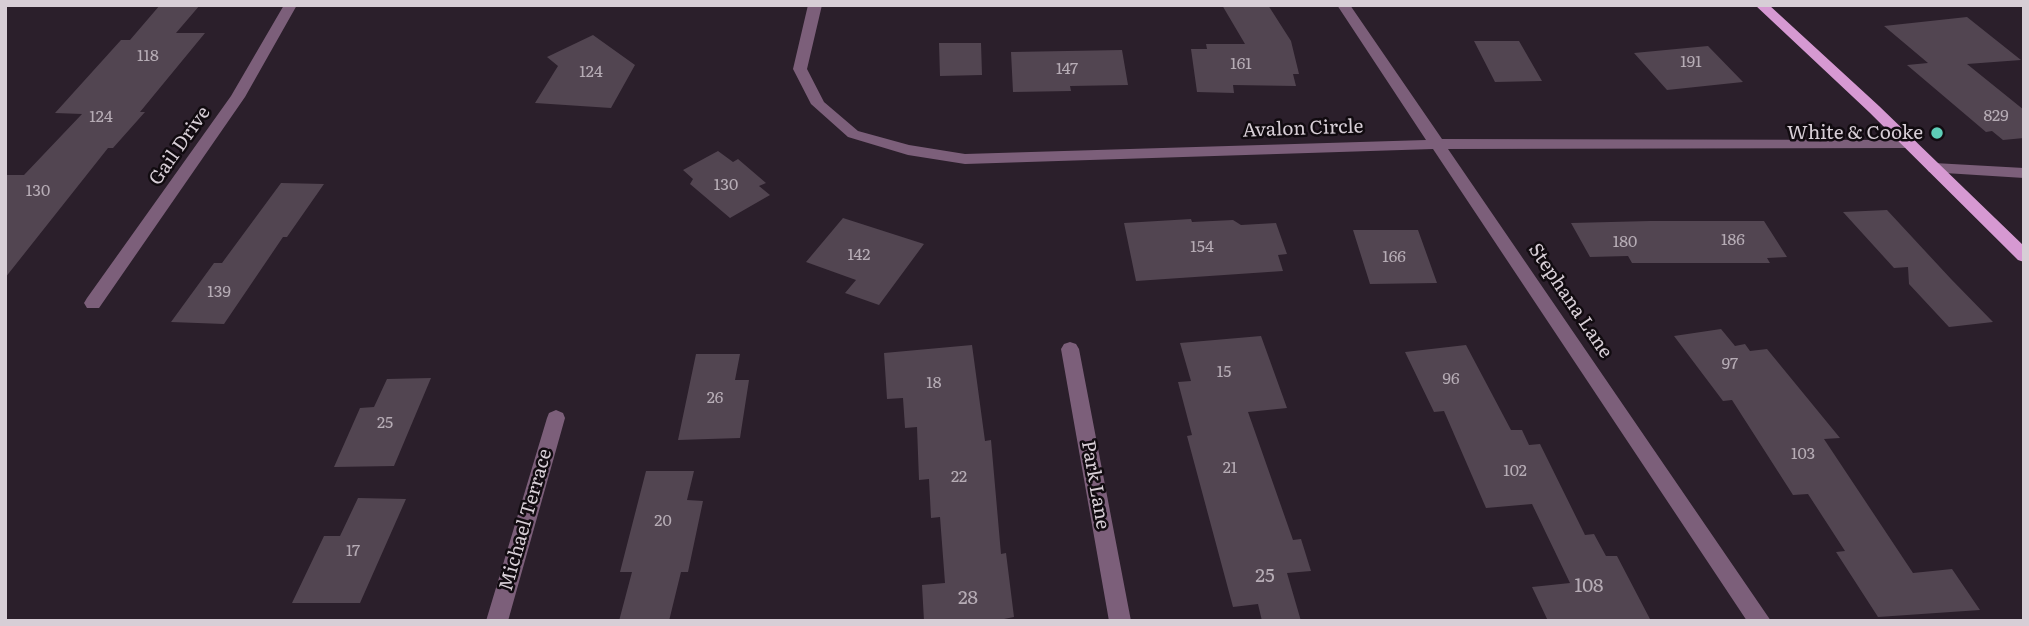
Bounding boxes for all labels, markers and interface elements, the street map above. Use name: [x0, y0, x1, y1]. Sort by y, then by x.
house number: 118: [137, 46, 159, 66]
house number: 191: [1680, 52, 1702, 72]
house number: 161: [1230, 54, 1252, 74]
house number: 147: [1056, 59, 1078, 79]
house number: 124: [579, 62, 603, 82]
street label: Gail Drive: [145, 102, 215, 190]
house number: 829: [1983, 106, 2009, 126]
house number: 124: [89, 107, 113, 127]
street label: Avalon Circle: [1242, 115, 1364, 143]
place label: White & Cooke: [1787, 122, 1923, 144]
marker: White & Cooke: [1929, 125, 1945, 141]
house number: 130: [714, 175, 738, 195]
house number: 130: [26, 181, 50, 201]
house number: 186: [1721, 230, 1745, 250]
house number: 180: [1613, 232, 1637, 252]
house number: 154: [1190, 237, 1214, 257]
street label: Stephana Lane: [1523, 239, 1617, 363]
house number: 142: [848, 245, 870, 265]
house number: 166: [1382, 247, 1406, 267]
house number: 139: [207, 282, 231, 302]
house number: 97: [1722, 354, 1738, 374]
house number: 15: [1217, 362, 1231, 382]
house number: 96: [1443, 369, 1459, 389]
house number: 18: [926, 373, 942, 393]
house number: 26: [707, 388, 723, 408]
house number: 25: [377, 413, 393, 433]
street label: Park Lane: [1076, 439, 1114, 531]
house number: 103: [1791, 444, 1815, 464]
street label: Michael Terrace: [495, 446, 557, 594]
house number: 21: [1223, 458, 1237, 478]
house number: 102: [1503, 461, 1527, 481]
house number: 22: [951, 467, 967, 487]
house number: 20: [654, 511, 672, 531]
house number: 17: [346, 541, 360, 561]
house number: 25: [1255, 565, 1275, 587]
house number: 108: [1574, 575, 1604, 597]
house number: 28: [958, 587, 978, 609]

